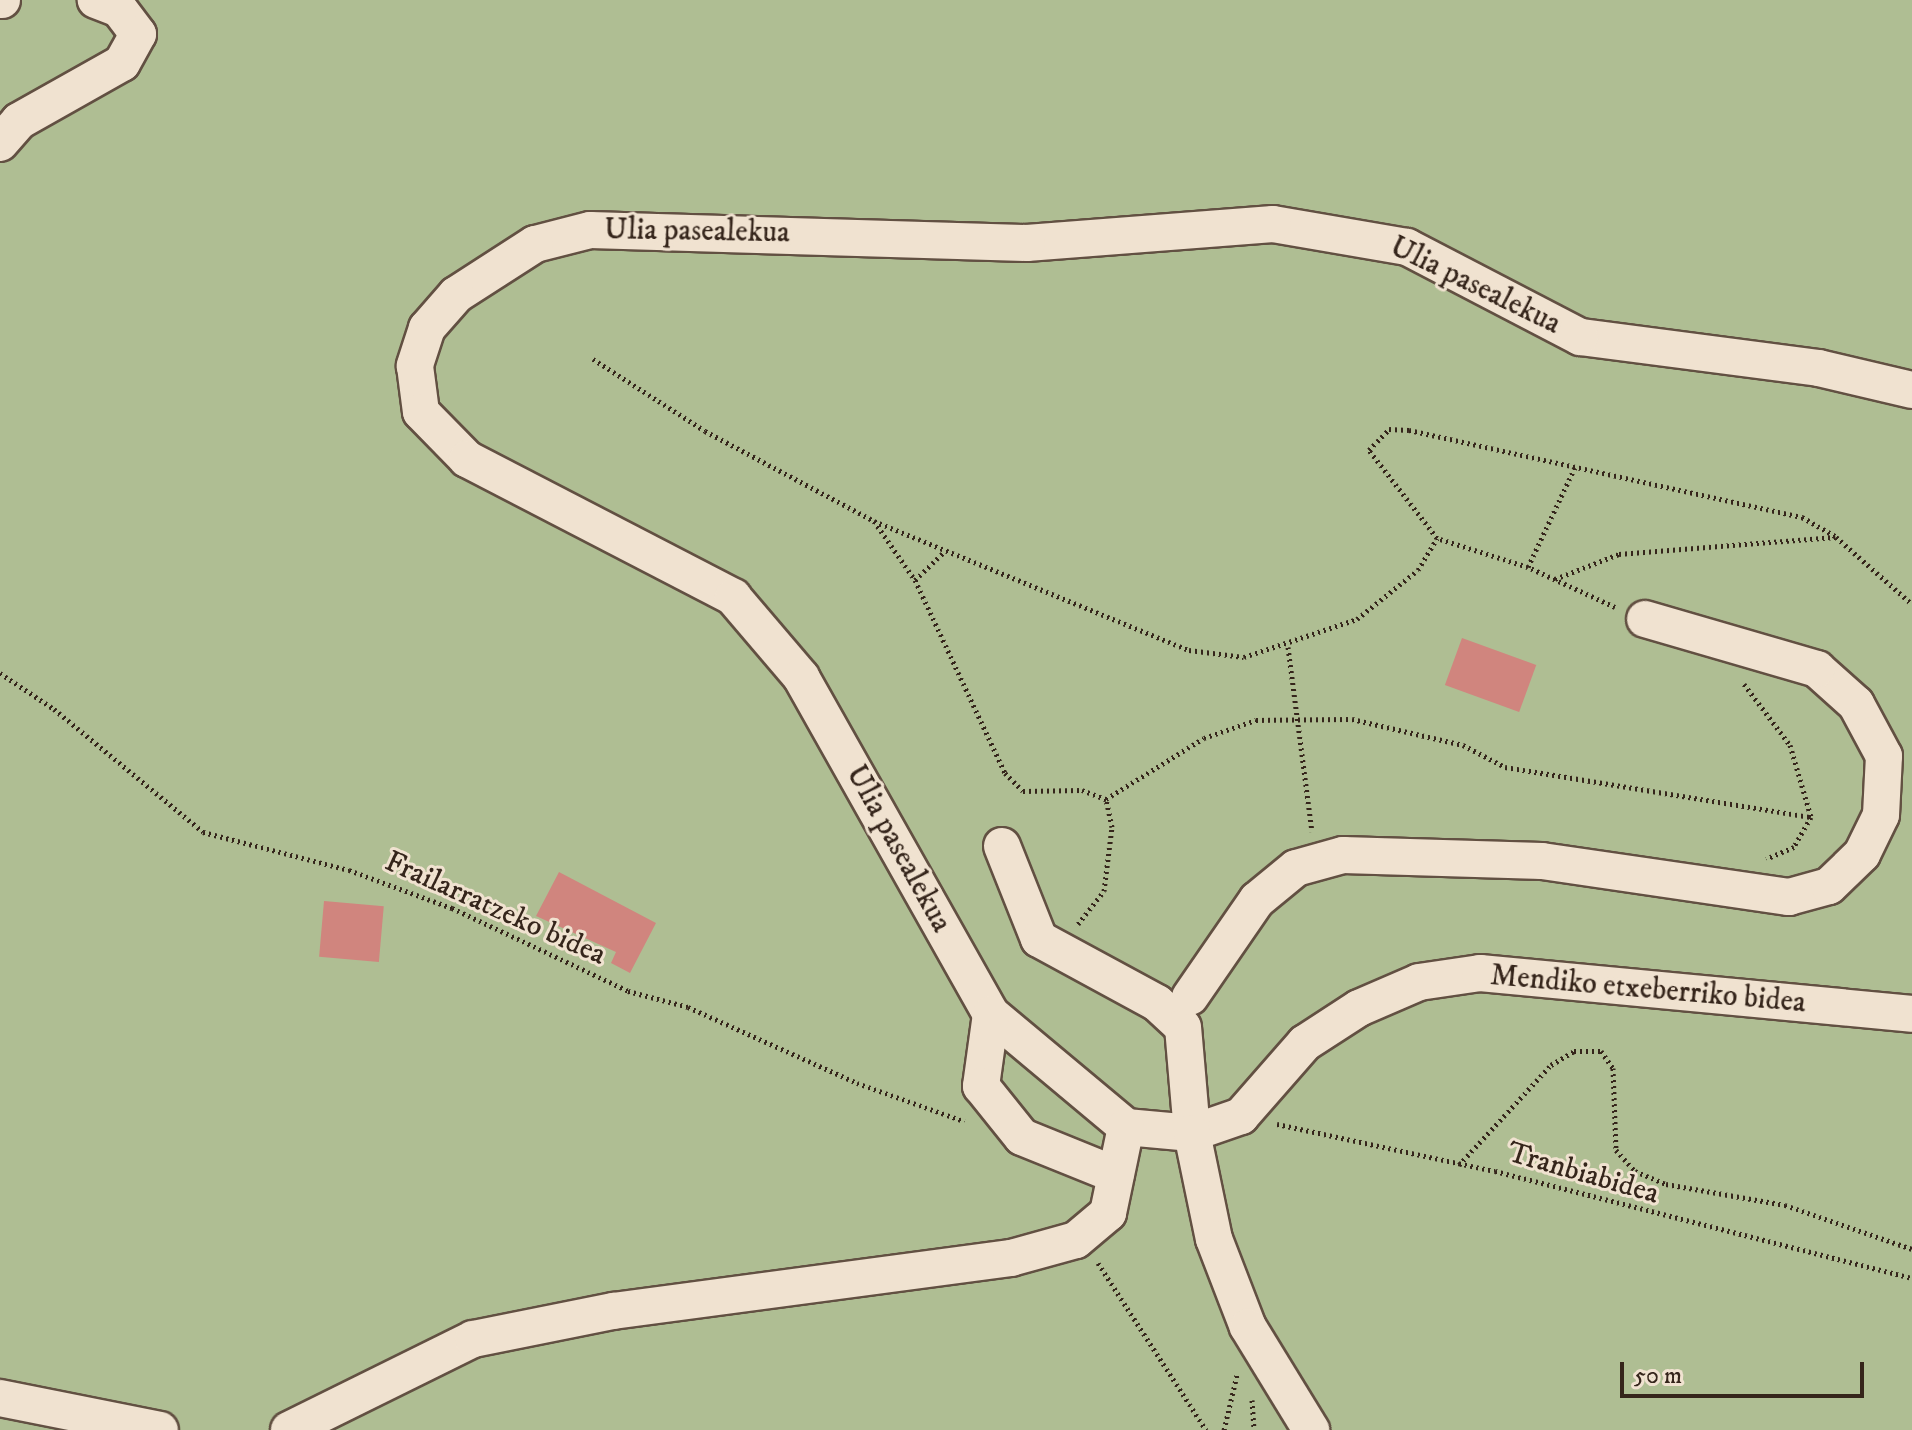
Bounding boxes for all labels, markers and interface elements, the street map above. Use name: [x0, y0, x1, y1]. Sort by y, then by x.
street label: Ulia pasealekua: [604, 212, 790, 252]
street label: Ulia pasealekua: [1384, 229, 1566, 343]
street label: Ulia pasealekua: [837, 759, 959, 939]
street label: Frailarratzeko bidea: [379, 844, 611, 974]
street label: Mendiko etxeberriko bidea: [1489, 958, 1807, 1022]
street label: Tranbiabidea: [1503, 1135, 1663, 1213]
scale bar: [1624, 1346, 1868, 1396]
text: 50 m: [1634, 1361, 1682, 1391]

